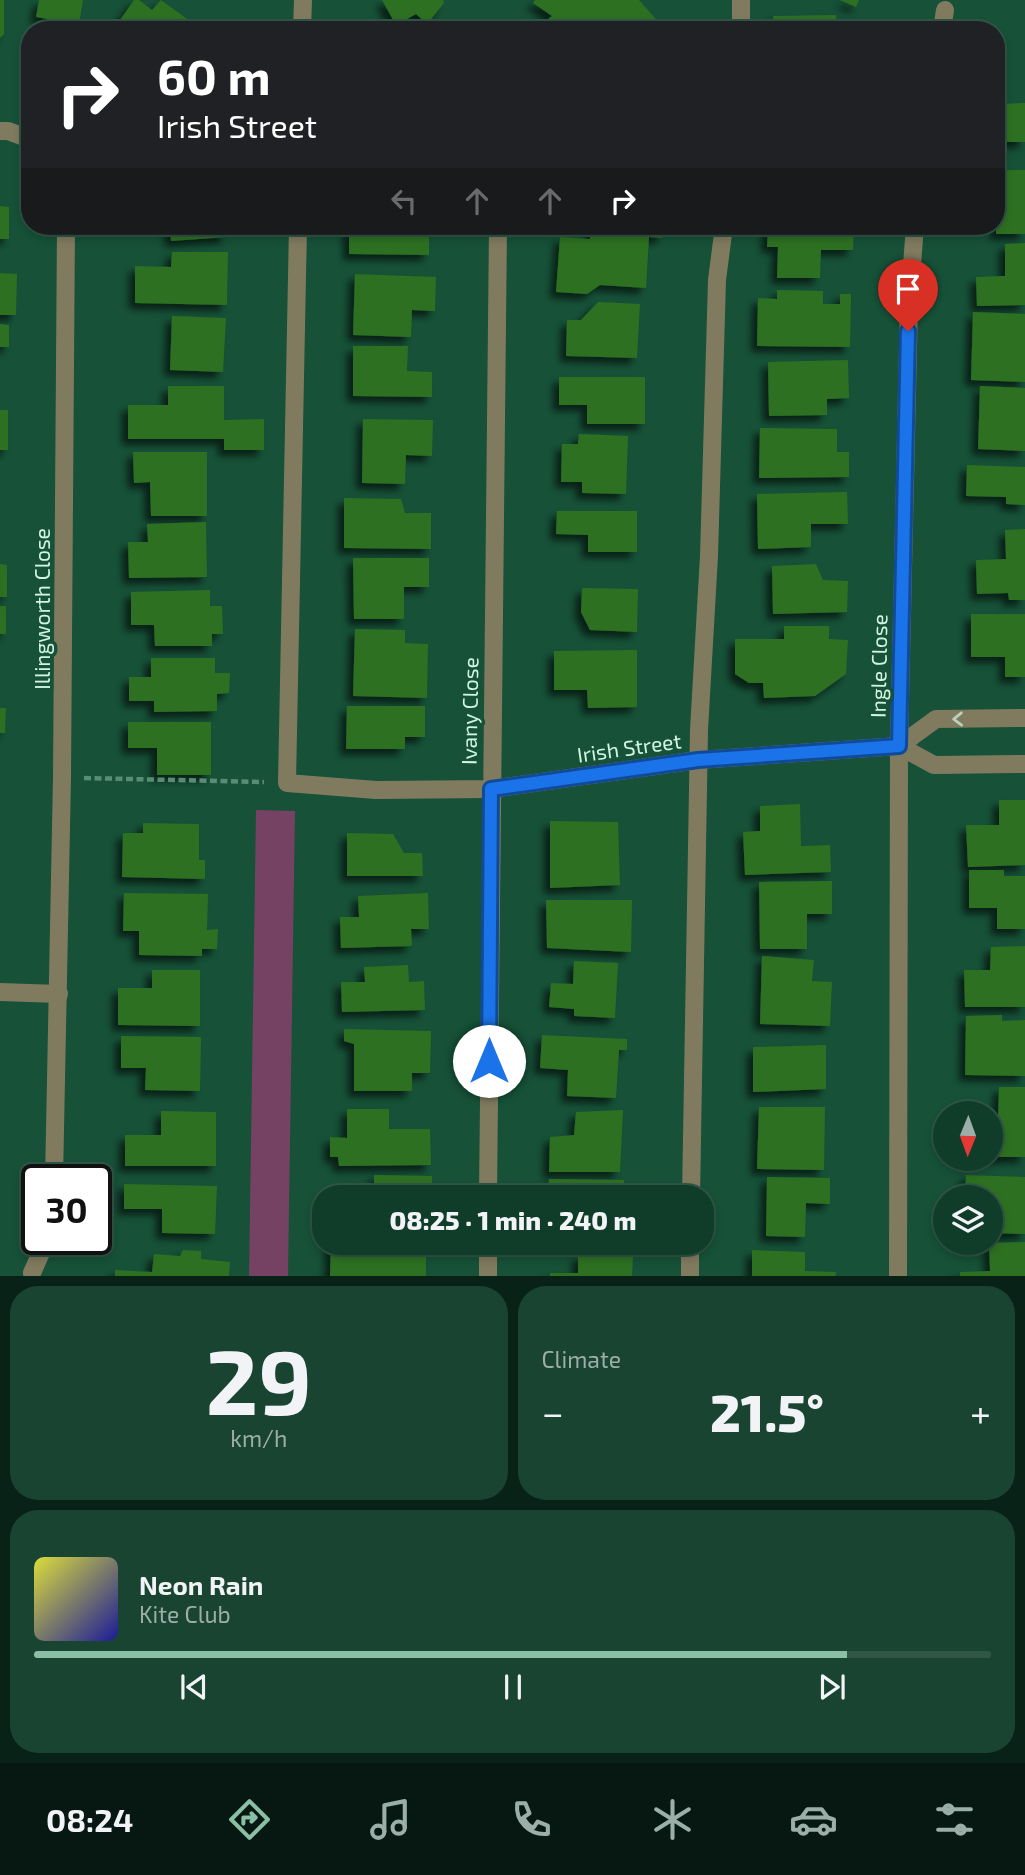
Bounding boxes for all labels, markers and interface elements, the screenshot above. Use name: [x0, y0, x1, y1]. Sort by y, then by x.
text: 60 m: [157, 46, 271, 105]
icon: right: [42, 49, 133, 140]
text: Irish Street: [157, 106, 317, 144]
icon: left: [385, 182, 423, 220]
icon: ahead: [458, 182, 496, 220]
icon: ahead: [531, 182, 569, 220]
icon: right: [604, 182, 642, 220]
pin: [878, 259, 938, 331]
icon: arrive: [889, 270, 927, 308]
street label: Illingworth Close: [29, 528, 54, 690]
street label: Ingle Close: [865, 614, 891, 718]
street label: Ivany Close: [456, 657, 482, 765]
one-way arrow: [952, 711, 963, 727]
street label: Irish Street: [575, 727, 683, 767]
position arrow: [452, 1024, 526, 1098]
north arrow: [933, 1101, 1003, 1171]
map controls: [933, 1101, 1003, 1255]
speed limit sign: 30: [21, 1164, 112, 1255]
button: layers: [933, 1185, 1003, 1255]
text: 08:25 · 1 min · 240 m: [390, 1204, 636, 1235]
text: 29: [205, 1324, 312, 1433]
text: Climate: [542, 1345, 621, 1373]
text: 21.5°: [710, 1380, 824, 1442]
text: −: [542, 1389, 564, 1435]
text: +: [970, 1389, 991, 1435]
text: km/h: [230, 1424, 287, 1452]
text: Neon Rain: [139, 1569, 263, 1600]
text: Kite Club: [139, 1600, 231, 1628]
icon: previous: [175, 1668, 213, 1706]
icon: pause: [494, 1668, 532, 1706]
icon: next: [813, 1668, 851, 1706]
icon: directions: [225, 1795, 274, 1844]
icon: music: [366, 1795, 415, 1844]
icon: phone: [507, 1795, 556, 1844]
icon: climate: [648, 1795, 697, 1844]
icon: car: [789, 1795, 838, 1844]
icon: filters: [930, 1795, 979, 1844]
text: 08:24: [46, 1800, 133, 1838]

